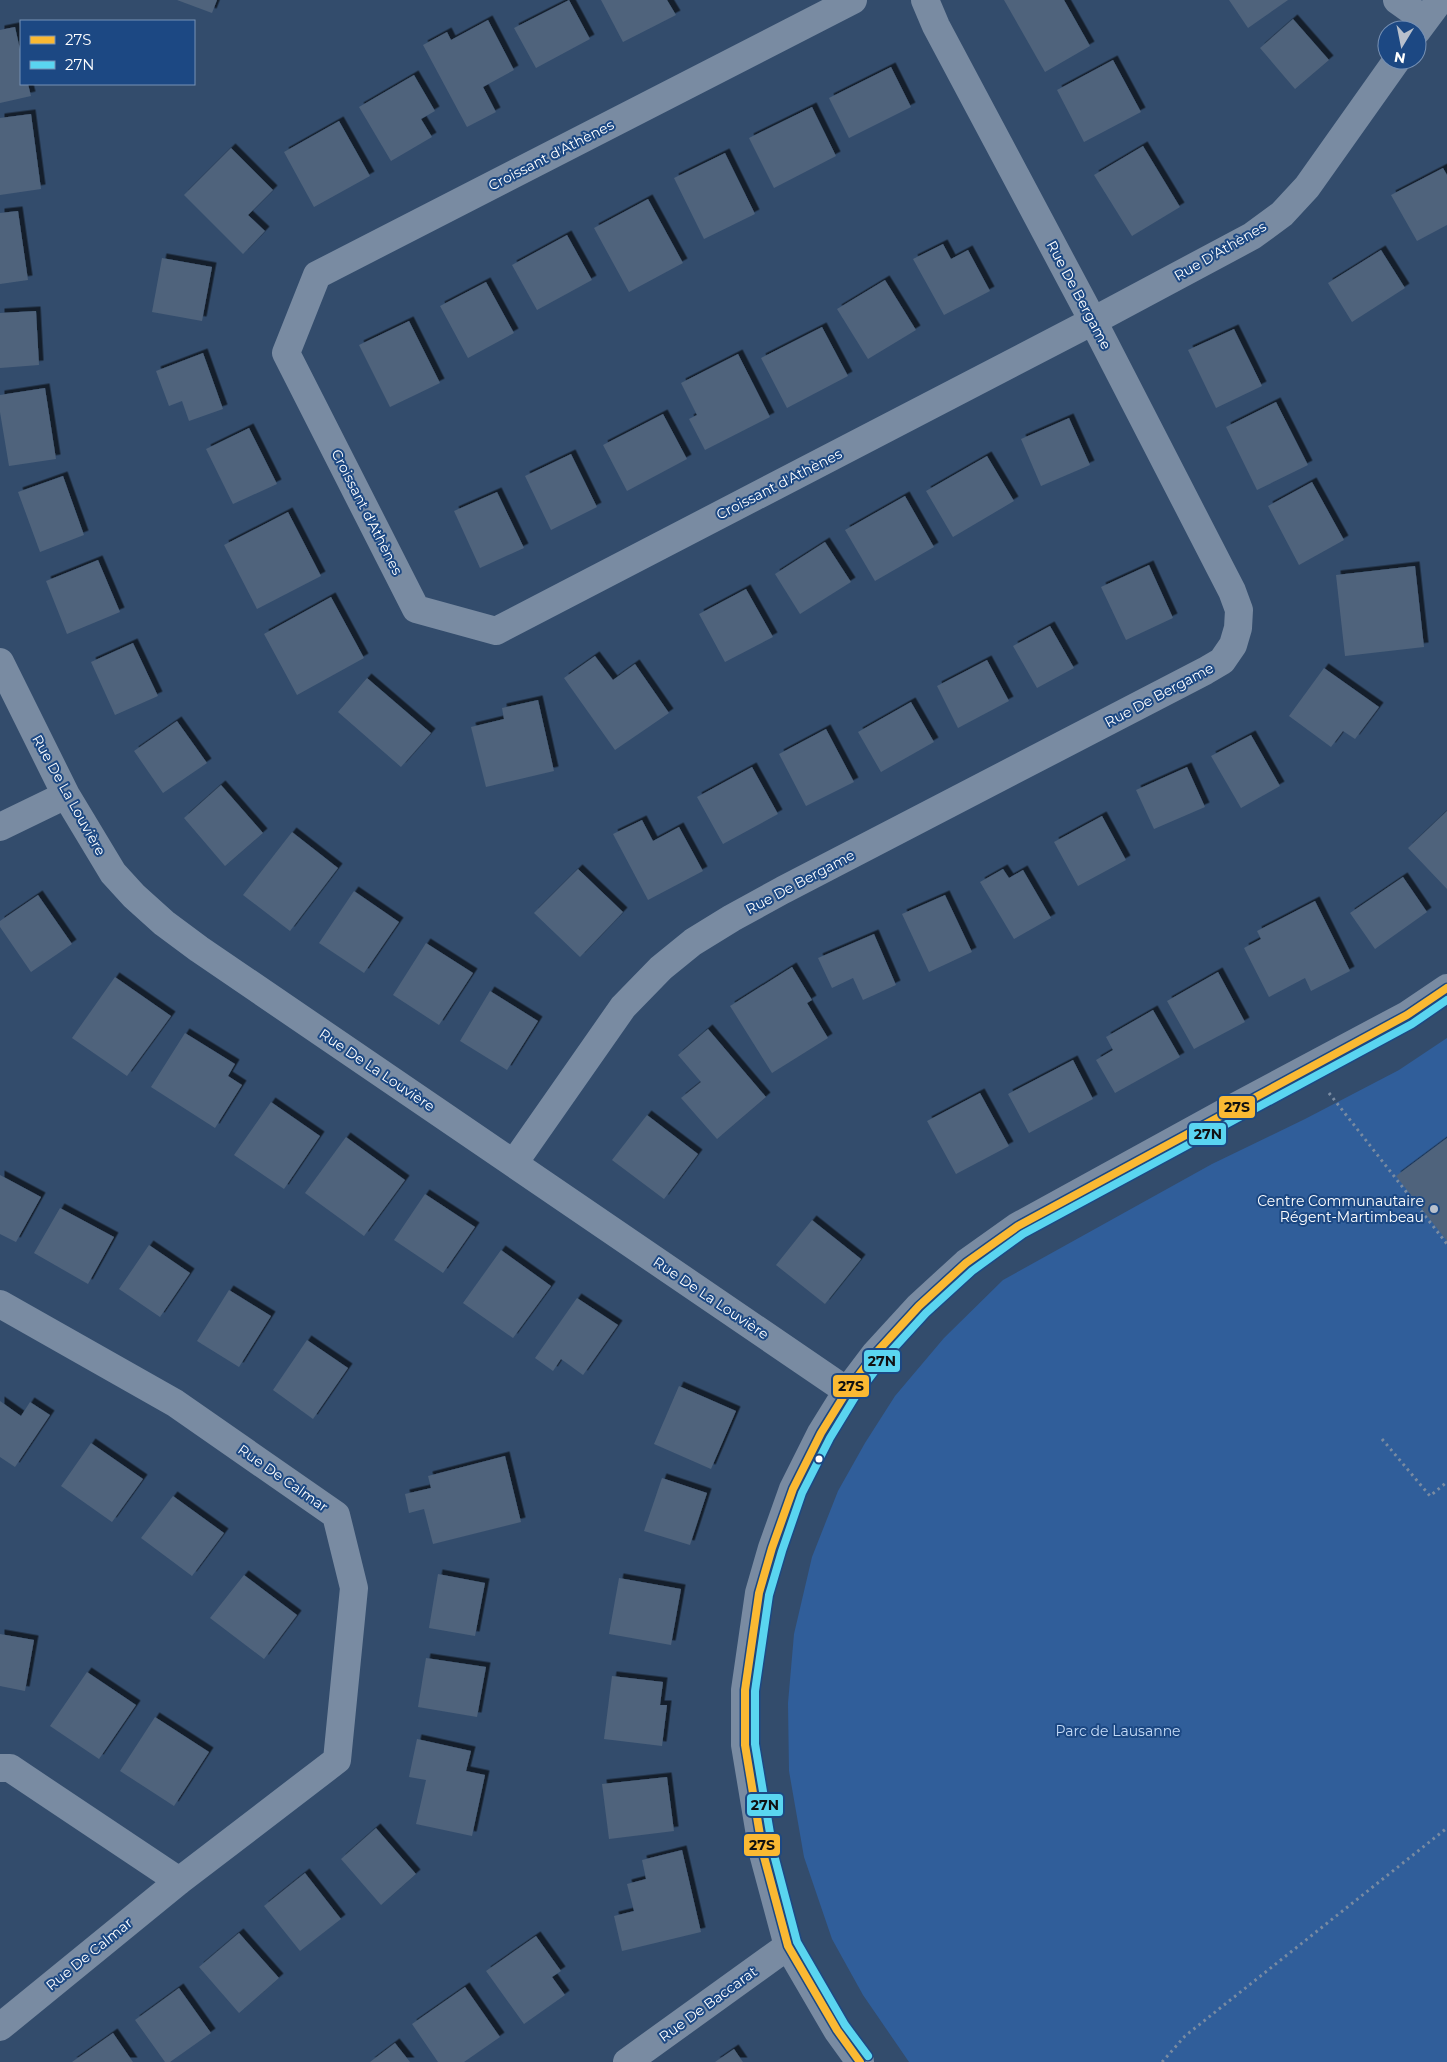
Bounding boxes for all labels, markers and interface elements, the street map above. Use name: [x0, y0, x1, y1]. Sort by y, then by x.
legend: [20, 20, 195, 85]
north arrow: [1377, 20, 1427, 70]
text: 27S: [65, 30, 91, 49]
text: N: [1393, 48, 1407, 68]
text: 27N: [65, 55, 95, 74]
street label: Croissant d'Athènes: [485, 115, 617, 195]
street label: Rue D'Athènes: [1171, 217, 1269, 285]
street label: Rue De Bergame: [1043, 237, 1115, 353]
street label: Croissant d'Athènes: [713, 444, 845, 524]
street label: Croissant d'Athènes: [327, 446, 407, 578]
street label: Rue De Bergame: [1101, 659, 1217, 731]
street label: Rue De La Louvière: [28, 731, 110, 859]
street label: Rue De Bergame: [742, 846, 858, 918]
street label: Rue De La Louvière: [316, 1025, 438, 1115]
line badge: 27S: [1218, 1095, 1256, 1119]
text: 27S: [1224, 1098, 1250, 1116]
line badge: 27N: [1188, 1122, 1227, 1146]
text: 27N: [1194, 1125, 1222, 1143]
place label: Centre Communautaire Régent-Martimbeau: [1257, 1192, 1424, 1226]
marker: Centre Communautaire Régent-Martimbeau: [1428, 1203, 1440, 1215]
street label: Rue De La Louvière: [650, 1253, 772, 1343]
line badge: 27N: [863, 1349, 901, 1373]
text: 27N: [868, 1352, 896, 1370]
line badge: 27S: [832, 1374, 870, 1398]
text: 27S: [838, 1377, 864, 1395]
street label: Rue De Calmar: [234, 1440, 332, 1516]
unlabelled marker: [814, 1454, 824, 1464]
park label: Parc de Lausanne: [1055, 1722, 1181, 1740]
line badge: 27N: [746, 1793, 784, 1817]
text: 27N: [751, 1796, 779, 1814]
line badge: 27S: [743, 1833, 781, 1857]
text: 27S: [749, 1836, 775, 1854]
street label: Rue De Calmar: [42, 1913, 136, 1994]
street label: Rue De Baccarat: [655, 1962, 761, 2046]

